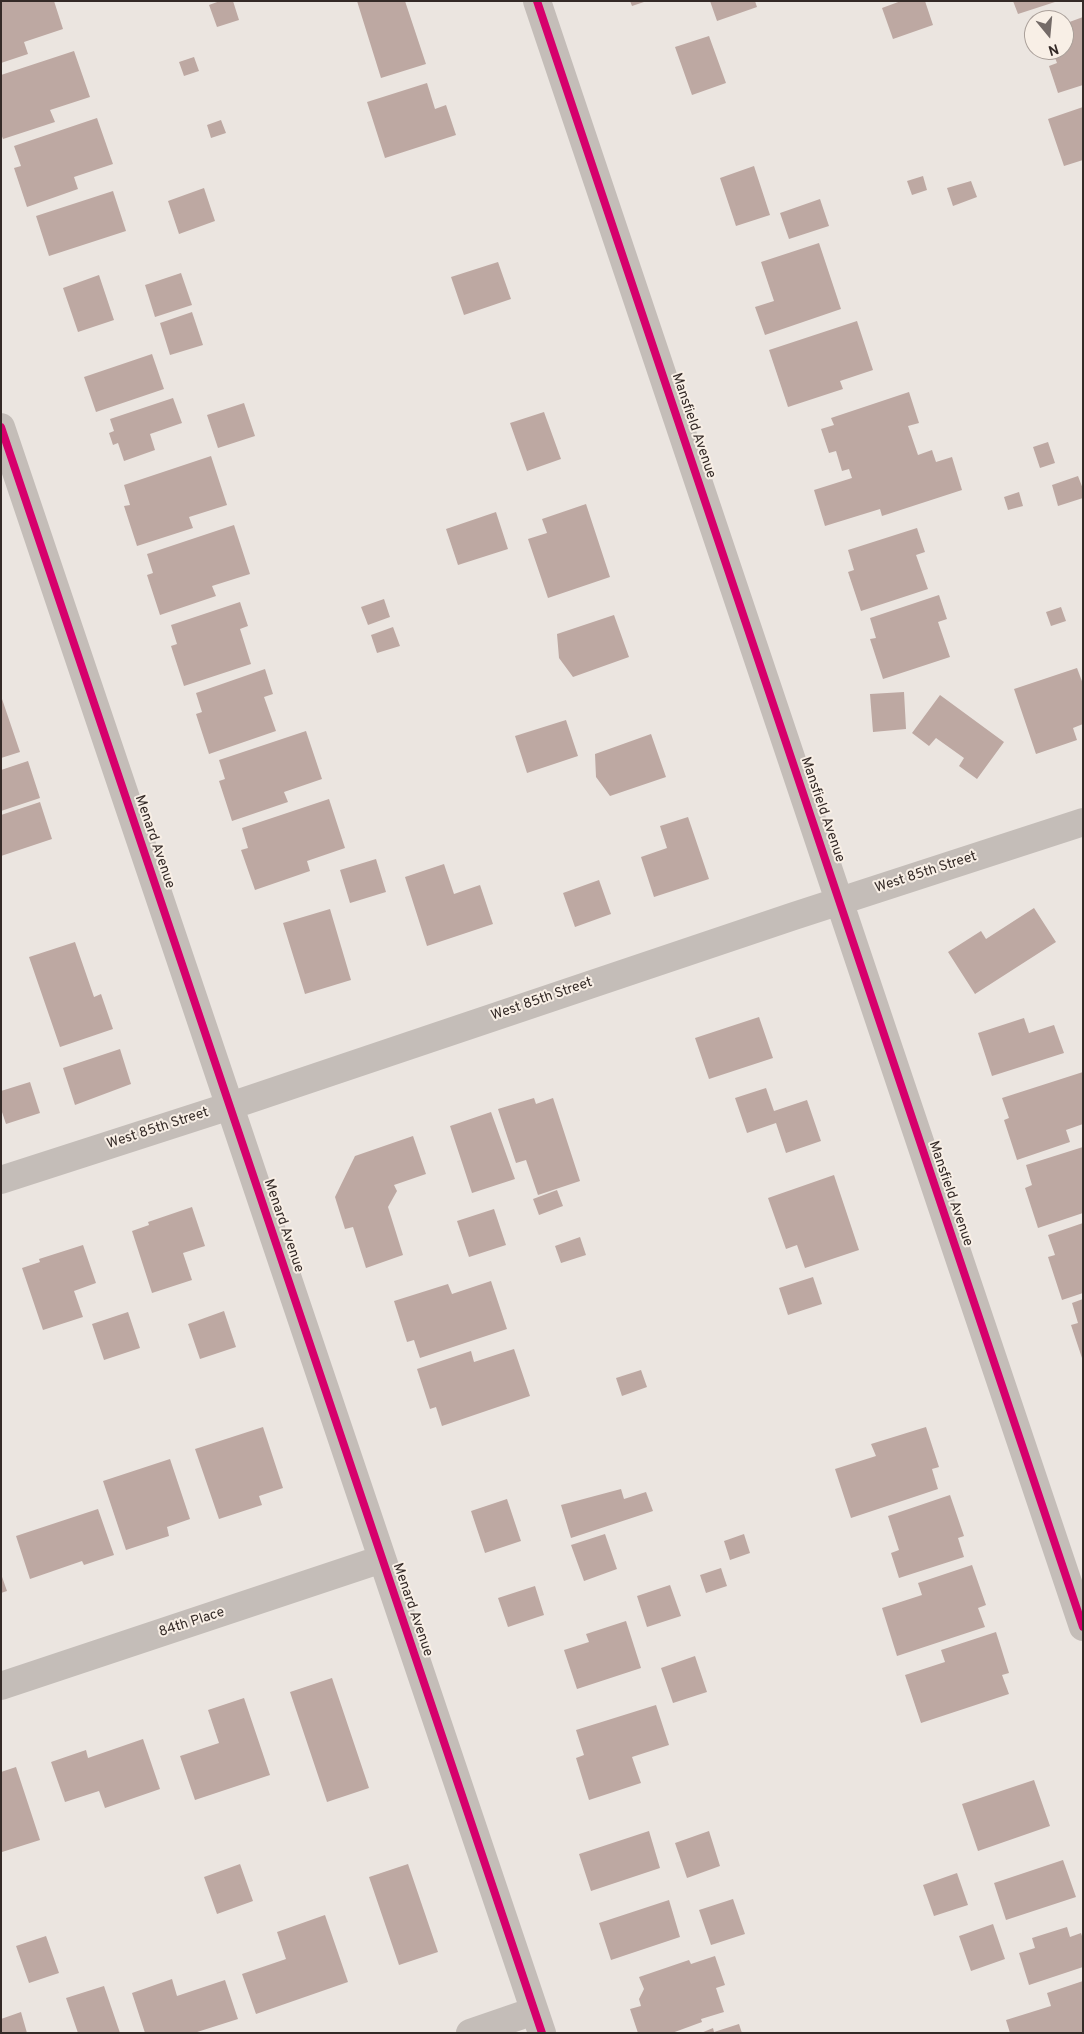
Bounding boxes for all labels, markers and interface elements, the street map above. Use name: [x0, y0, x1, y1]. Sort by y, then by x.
north arrow: [1024, 10, 1074, 60]
text: N: [1046, 39, 1061, 58]
street label: Mansfield Avenue: [667, 371, 719, 481]
street label: Mansfield Avenue: [796, 755, 848, 865]
street label: Menard Avenue: [130, 793, 178, 891]
street label: West 85th Street: [873, 849, 979, 897]
street label: West 85th Street: [489, 975, 595, 1025]
street label: West 85th Street: [105, 1105, 211, 1153]
street label: Mansfield Avenue: [924, 1139, 976, 1249]
street label: Menard Avenue: [259, 1177, 307, 1275]
street label: Menard Avenue: [388, 1561, 436, 1659]
street label: 84th Place: [157, 1604, 227, 1642]

